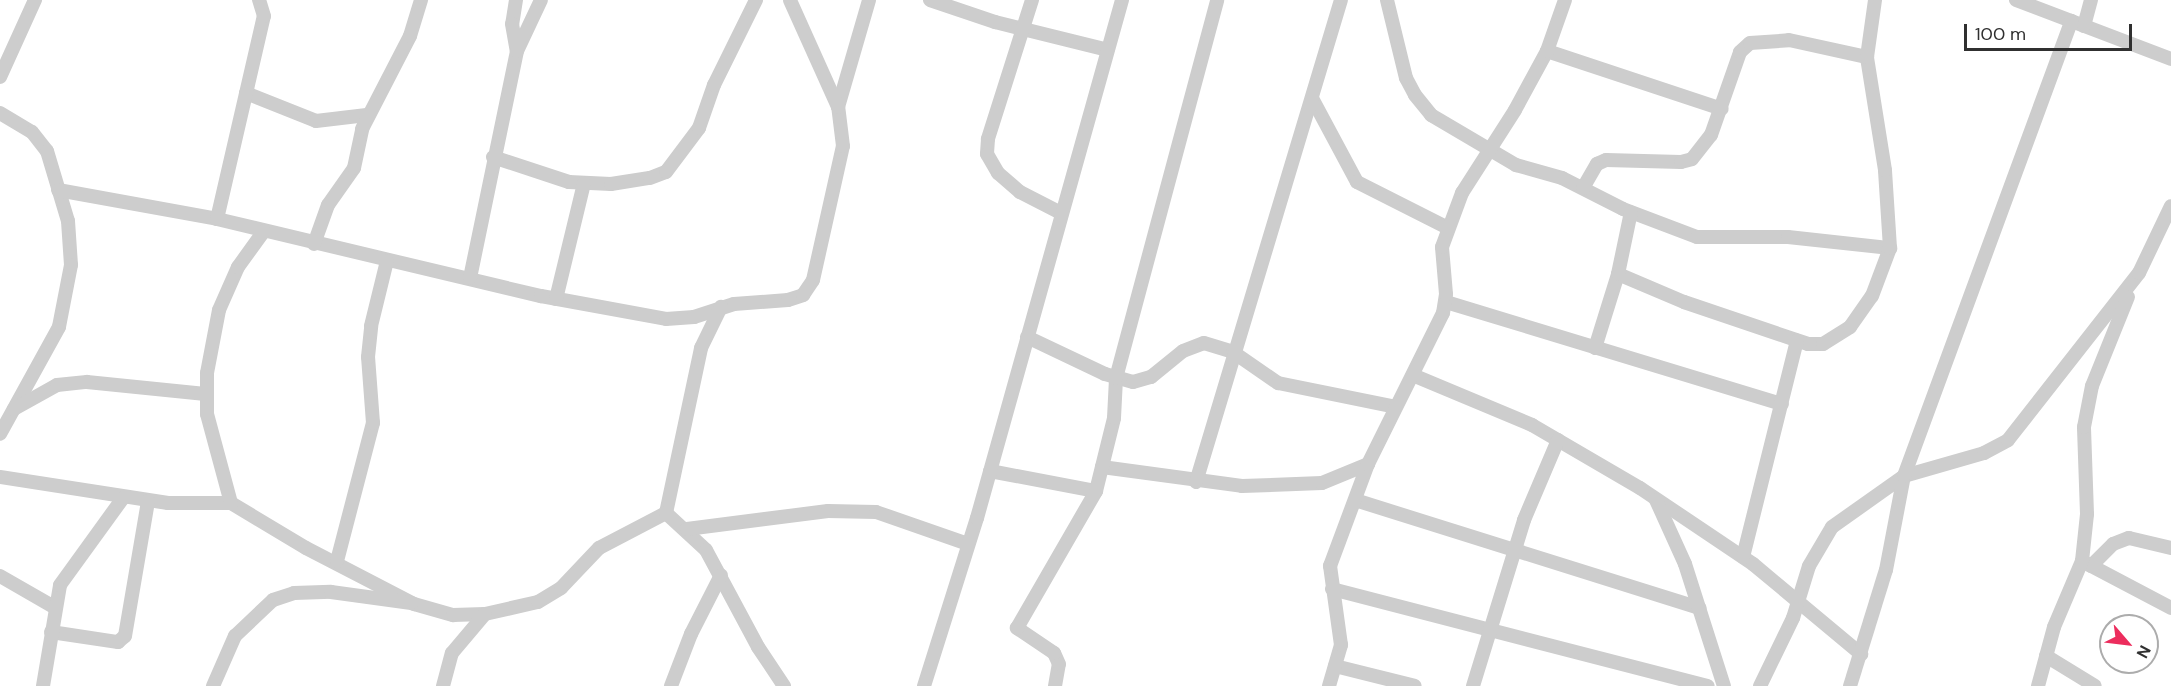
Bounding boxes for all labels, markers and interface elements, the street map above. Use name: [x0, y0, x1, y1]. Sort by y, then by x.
scale bar: [1967, 12, 2135, 50]
text: 100 m: [1975, 22, 2026, 46]
north arrow: [2099, 614, 2159, 674]
text: N: [2132, 642, 2156, 662]

